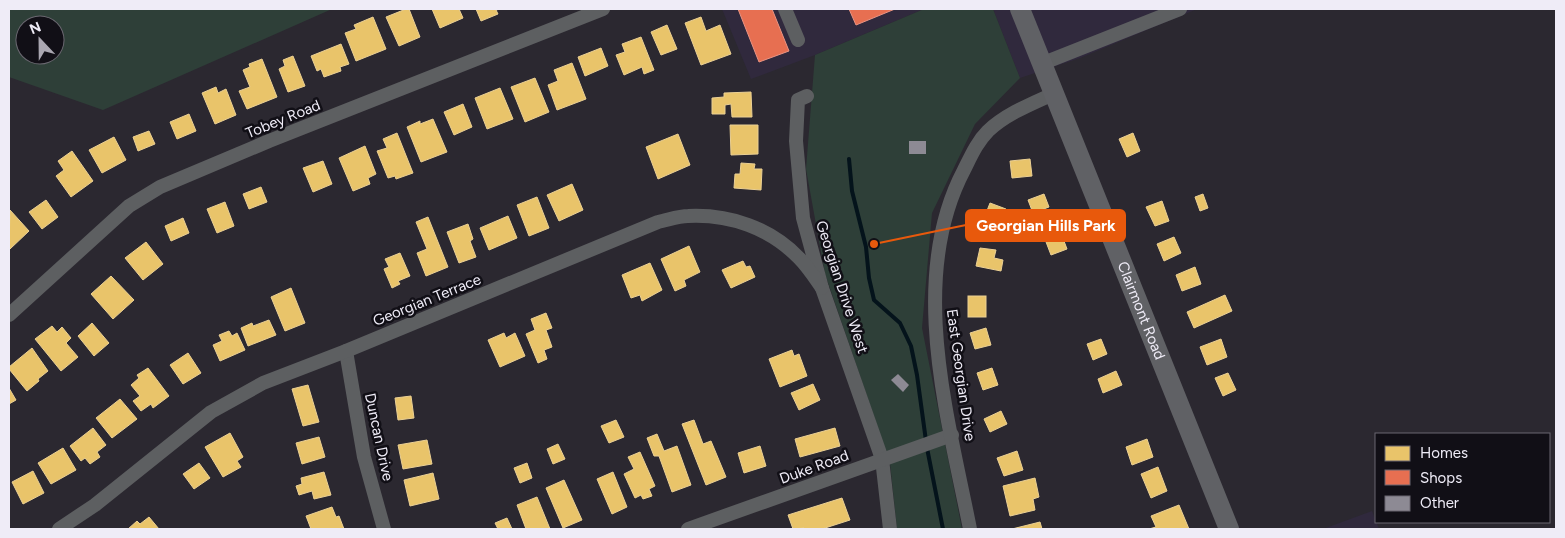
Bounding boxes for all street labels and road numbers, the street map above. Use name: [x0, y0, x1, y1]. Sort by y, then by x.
street label: Tobey Road: [243, 96, 323, 142]
street label: Georgian Drive West: [812, 218, 872, 356]
street label: Clairmont Road: [1113, 259, 1169, 362]
street label: Georgian Terrace: [370, 270, 484, 330]
street label: East Georgian Drive: [943, 308, 979, 442]
street label: Duncan Drive: [361, 391, 397, 483]
street label: Duke Road: [777, 446, 851, 488]

